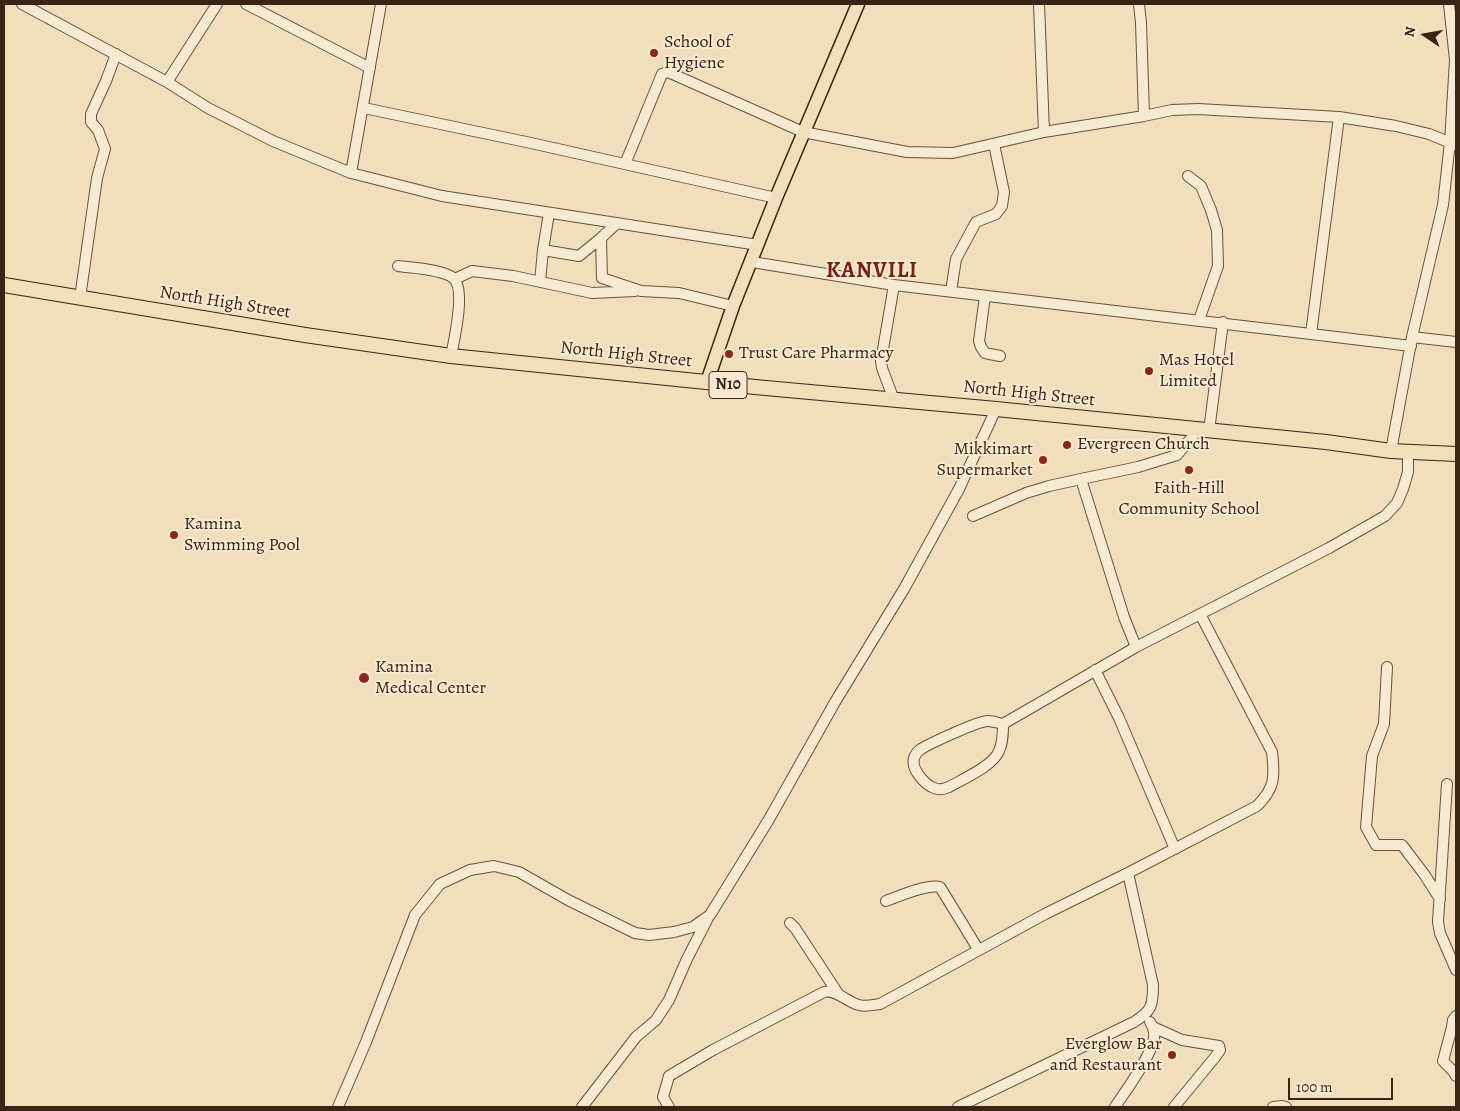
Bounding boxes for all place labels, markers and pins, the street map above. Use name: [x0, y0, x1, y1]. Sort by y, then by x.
place label: School of Hygiene: [664, 32, 731, 74]
marker: School of Hygiene: [648, 47, 660, 59]
place label: Trust Care Pharmacy: [739, 343, 893, 365]
marker: Trust Care Pharmacy: [723, 348, 735, 360]
place label: Mas Hotel Limited: [1159, 350, 1234, 392]
marker: Mas Hotel Limited: [1143, 365, 1155, 377]
place label: Evergreen Church: [1077, 434, 1210, 456]
place label: Mikkimart Supermarket: [936, 439, 1033, 482]
marker: Evergreen Church: [1061, 439, 1073, 451]
marker: Mikkimart Supermarket: [1037, 454, 1049, 466]
marker: Faith-Hill Community School: [1183, 464, 1195, 476]
place label: Faith-Hill Community School: [1119, 478, 1259, 520]
place label: Kamina Swimming Pool: [184, 514, 300, 556]
marker: Kamina Swimming Pool: [168, 529, 180, 541]
place label: Kamina Medical Center: [375, 657, 486, 700]
marker: Kamina Medical Center: [357, 671, 371, 685]
place label: Everglow Bar and Restaurant: [1050, 1034, 1162, 1076]
marker: Everglow Bar and Restaurant: [1166, 1049, 1178, 1061]

